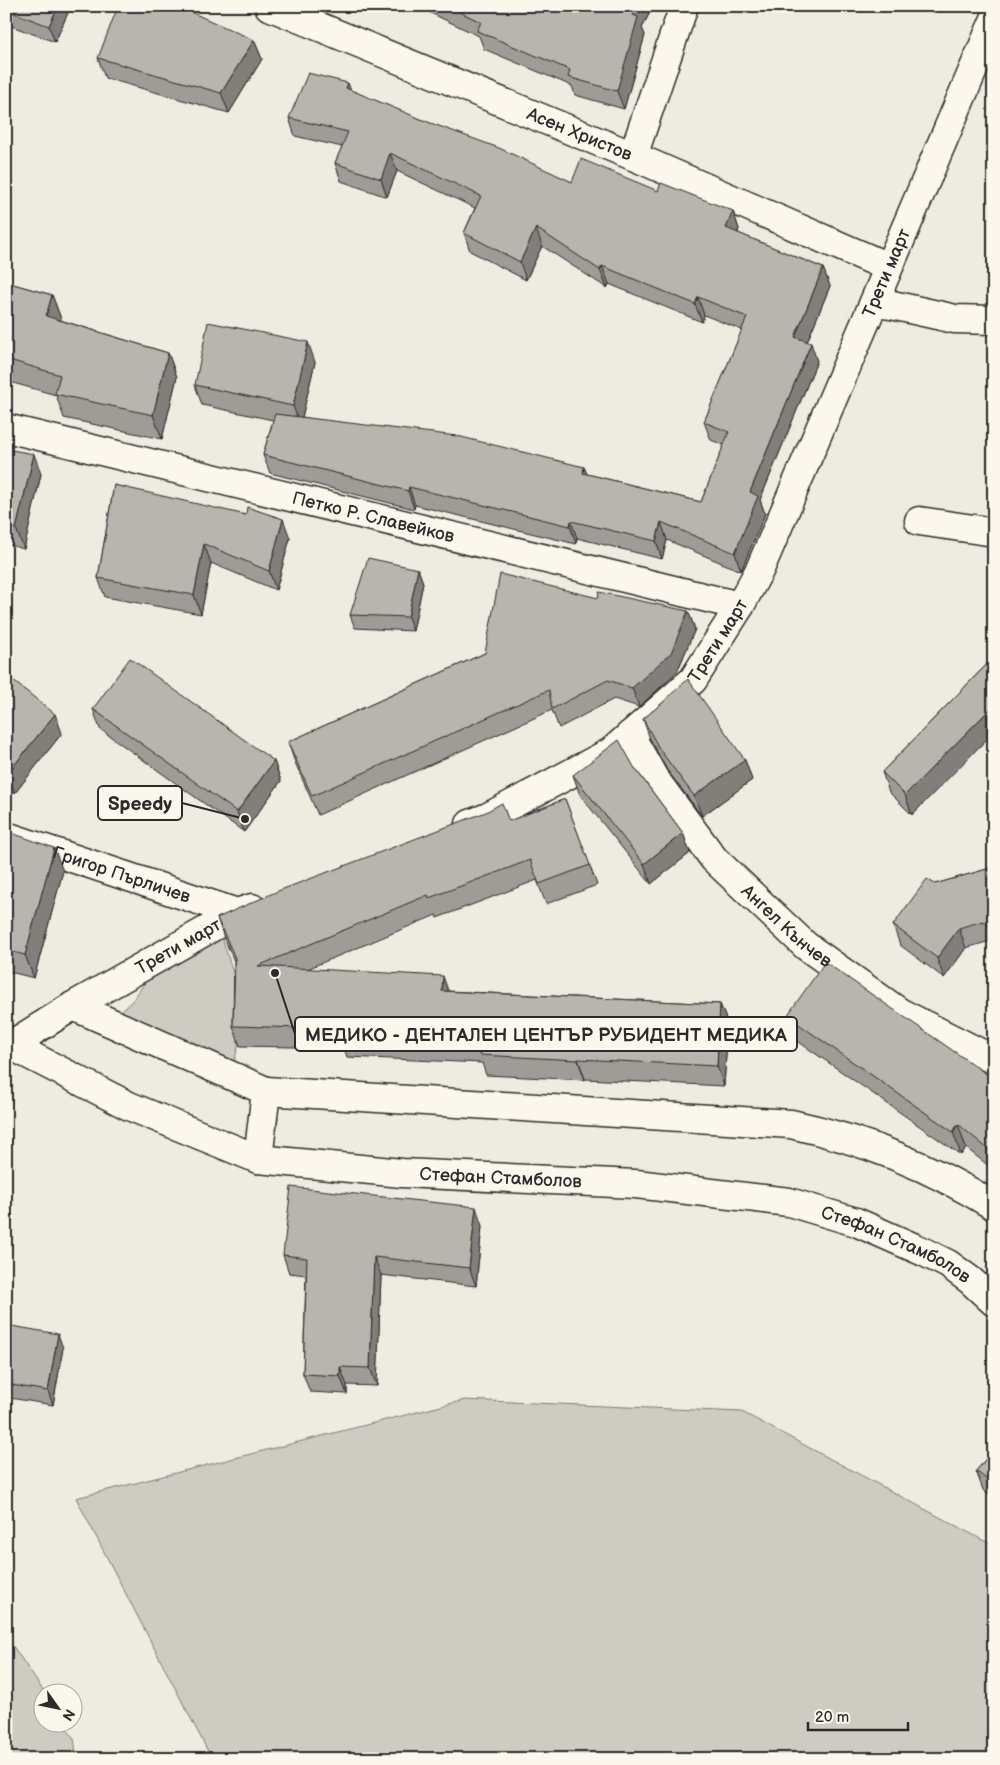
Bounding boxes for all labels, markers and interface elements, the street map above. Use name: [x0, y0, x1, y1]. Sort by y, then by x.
street label: Асен Христов: [523, 103, 636, 166]
street label: Трети март: [859, 225, 915, 321]
street label: Петко Р. Славейков: [290, 488, 457, 547]
street label: Трети март: [684, 595, 753, 687]
callout: Speedy: [98, 786, 182, 820]
text: Speedy: [108, 793, 172, 816]
street label: Григор Пърличев: [50, 842, 194, 908]
street label: Ангел Кънчев: [736, 880, 836, 972]
street label: Трети март: [132, 914, 225, 979]
callout: МЕДИКО - ДЕНТАЛЕН ЦЕНТЪР РУБИДЕНТ МЕДИКА: [295, 1017, 797, 1051]
text: МЕДИКО - ДЕНТАЛЕН ЦЕНТЪР РУБИДЕНТ МЕДИКА: [305, 1024, 787, 1047]
street label: Стефан Стамболов: [419, 1164, 583, 1192]
street label: Стефан Стамболов: [819, 1202, 975, 1288]
north arrow: [32, 1682, 82, 1732]
scale bar: [808, 1700, 908, 1732]
text: N: [58, 1706, 78, 1724]
text: 20 m: [815, 1708, 849, 1727]

